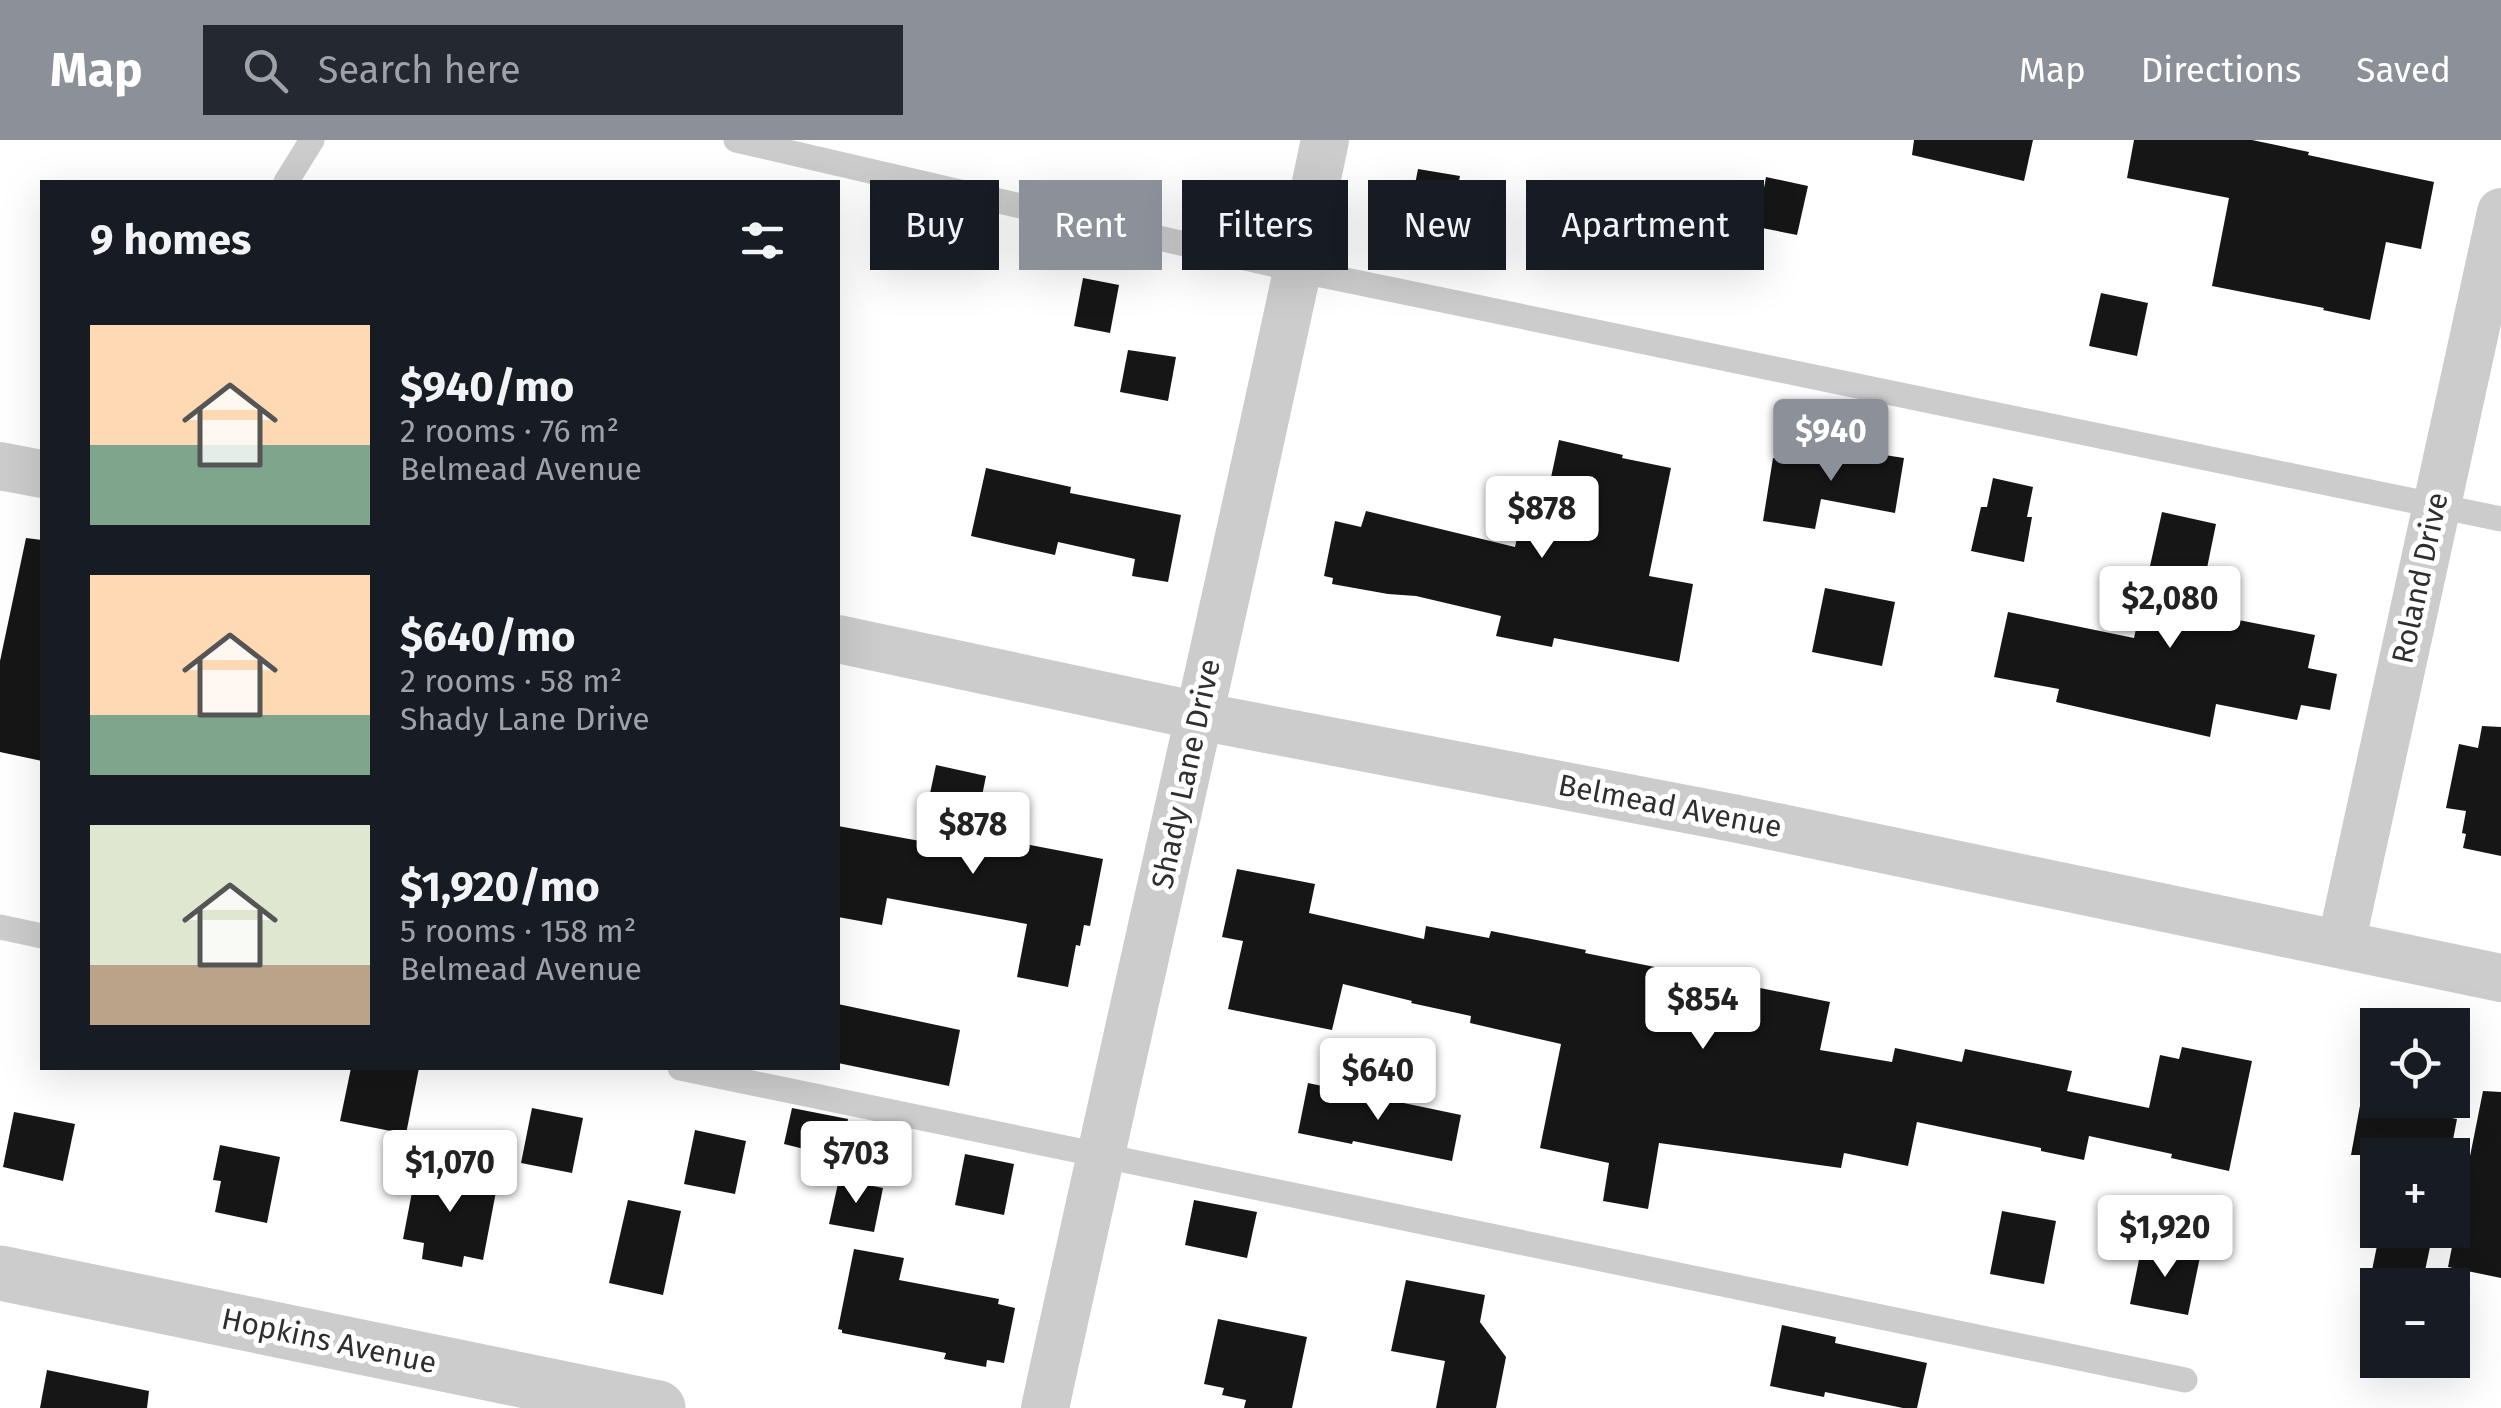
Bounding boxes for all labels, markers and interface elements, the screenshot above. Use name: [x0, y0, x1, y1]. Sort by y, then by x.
search box: [203, 25, 903, 115]
text: Map: [50, 41, 143, 99]
icon: search: [238, 43, 293, 98]
text: Search here: [318, 47, 521, 93]
text: Map: [2019, 49, 2086, 91]
text: Directions: [2141, 49, 2301, 91]
text: Saved: [2356, 49, 2451, 91]
chip: Buy: [870, 180, 999, 270]
chip: Rent: [1019, 180, 1162, 270]
chip: Filters: [1182, 180, 1348, 270]
chip: New: [1368, 180, 1506, 270]
chip: Apartment: [1526, 180, 1764, 270]
icon: filters: [735, 213, 790, 268]
text: 9 homes: [90, 215, 251, 265]
text: $940/mo: [400, 362, 574, 412]
icon: home: [170, 365, 290, 485]
pin: $940: [1772, 399, 1890, 484]
text: 2 rooms · 76 m²: [400, 412, 619, 450]
text: $940: [1795, 412, 1867, 450]
text: Belmead Avenue: [400, 450, 642, 488]
pin: $878: [1483, 476, 1601, 561]
text: $878: [1508, 489, 1576, 527]
street label: Roland Drive: [2384, 489, 2456, 667]
pin: $2,080: [2089, 566, 2251, 651]
text: $2,080: [2121, 579, 2219, 617]
text: $640/mo: [400, 612, 576, 662]
icon: home: [170, 615, 290, 735]
street label: Shady Lane Drive: [1144, 656, 1228, 892]
text: 2 rooms · 58 m²: [400, 662, 622, 700]
text: Shady Lane Drive: [400, 700, 650, 738]
street label: Belmead Avenue: [1555, 767, 1785, 845]
pin: $878: [914, 792, 1032, 877]
text: $878: [939, 805, 1007, 843]
text: $1,920/mo: [400, 862, 600, 912]
icon: home: [170, 865, 290, 985]
text: 5 rooms · 158 m²: [400, 912, 636, 950]
text: Belmead Avenue: [400, 950, 642, 988]
pin: $854: [1644, 967, 1762, 1052]
text: $854: [1667, 980, 1739, 1018]
map controls: [2360, 1008, 2470, 1378]
button: locate: [2360, 1008, 2470, 1118]
pin: $640: [1319, 1038, 1437, 1123]
text: $640: [1342, 1051, 1414, 1089]
pin: $703: [797, 1121, 915, 1206]
pin: $1,070: [369, 1130, 531, 1215]
text: $703: [823, 1134, 889, 1172]
button: +: [2360, 1138, 2470, 1248]
text: $1,070: [405, 1143, 495, 1181]
pin: $1,920: [2084, 1195, 2246, 1280]
text: $1,920: [2120, 1208, 2210, 1246]
button: −: [2360, 1268, 2470, 1378]
street label: Hopkins Avenue: [218, 1301, 440, 1381]

